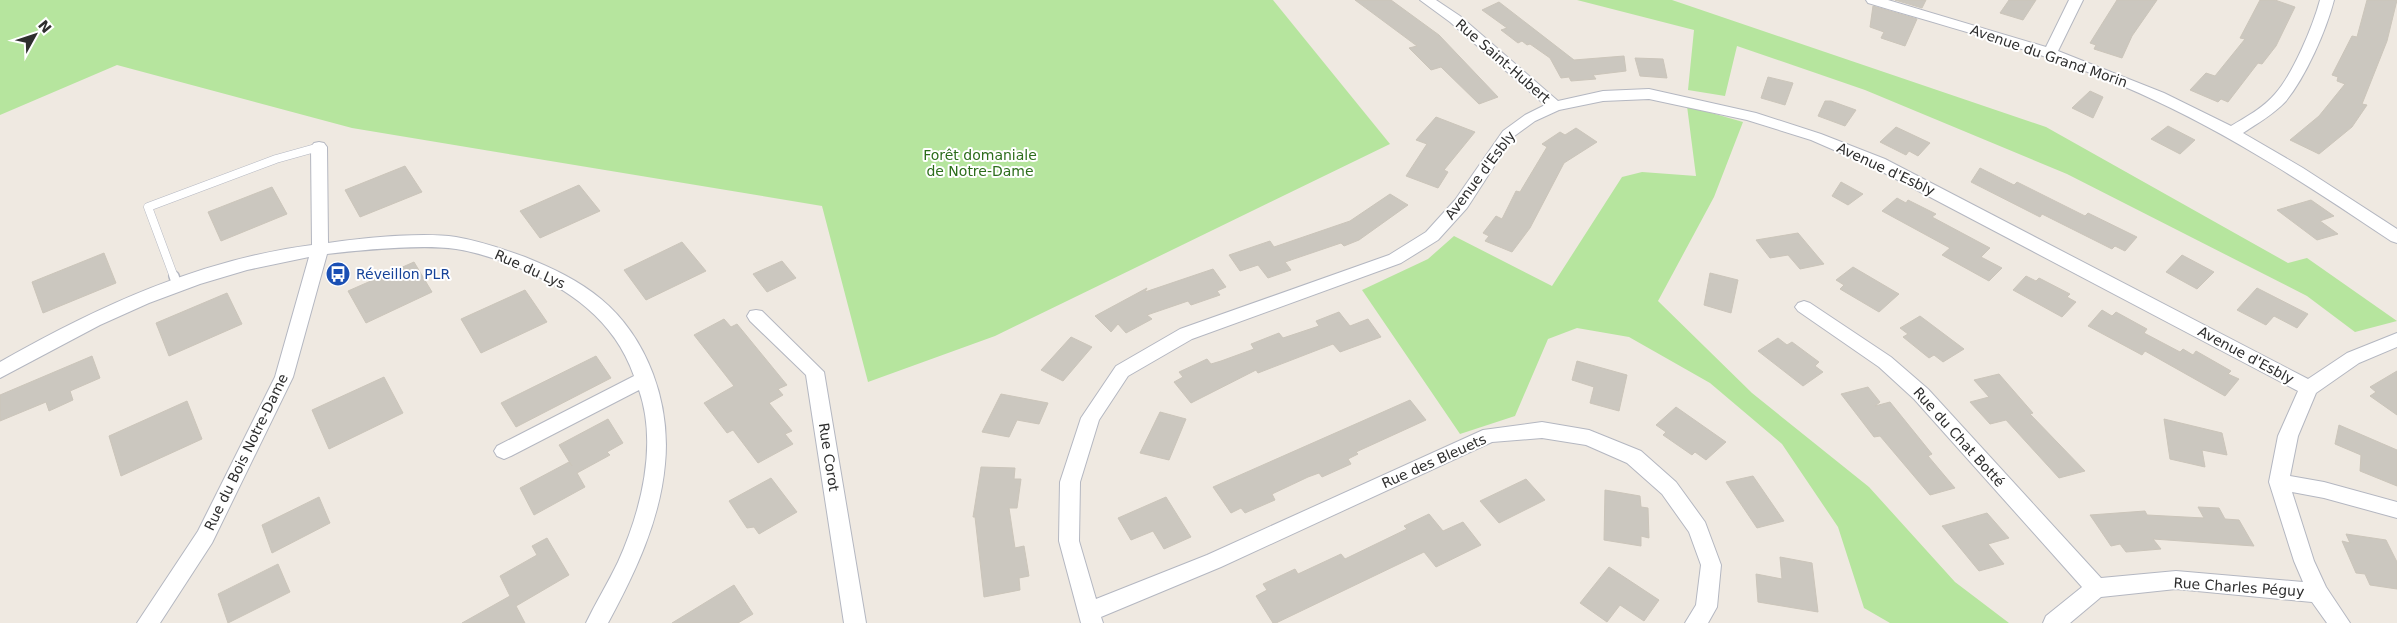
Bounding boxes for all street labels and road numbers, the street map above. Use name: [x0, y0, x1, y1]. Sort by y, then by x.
street label: Rue Saint-Hubert: [1452, 16, 1554, 107]
street label: Avenue du Grand Morin: [1968, 22, 2130, 90]
street label: Avenue d'Esbly: [1442, 128, 1518, 222]
street label: Avenue d'Esbly: [1834, 139, 1938, 199]
street label: Rue du Lys: [492, 246, 568, 292]
street label: Avenue d'Esbly: [2195, 323, 2297, 387]
street label: Rue du Bois Notre-Dame: [201, 371, 291, 533]
street label: Rue du Chat Botté: [1910, 384, 2008, 490]
street label: Rue Corot: [816, 422, 842, 493]
street label: Rue des Bleuets: [1379, 431, 1489, 491]
street label: Rue Charles Péguy: [2173, 574, 2305, 600]

